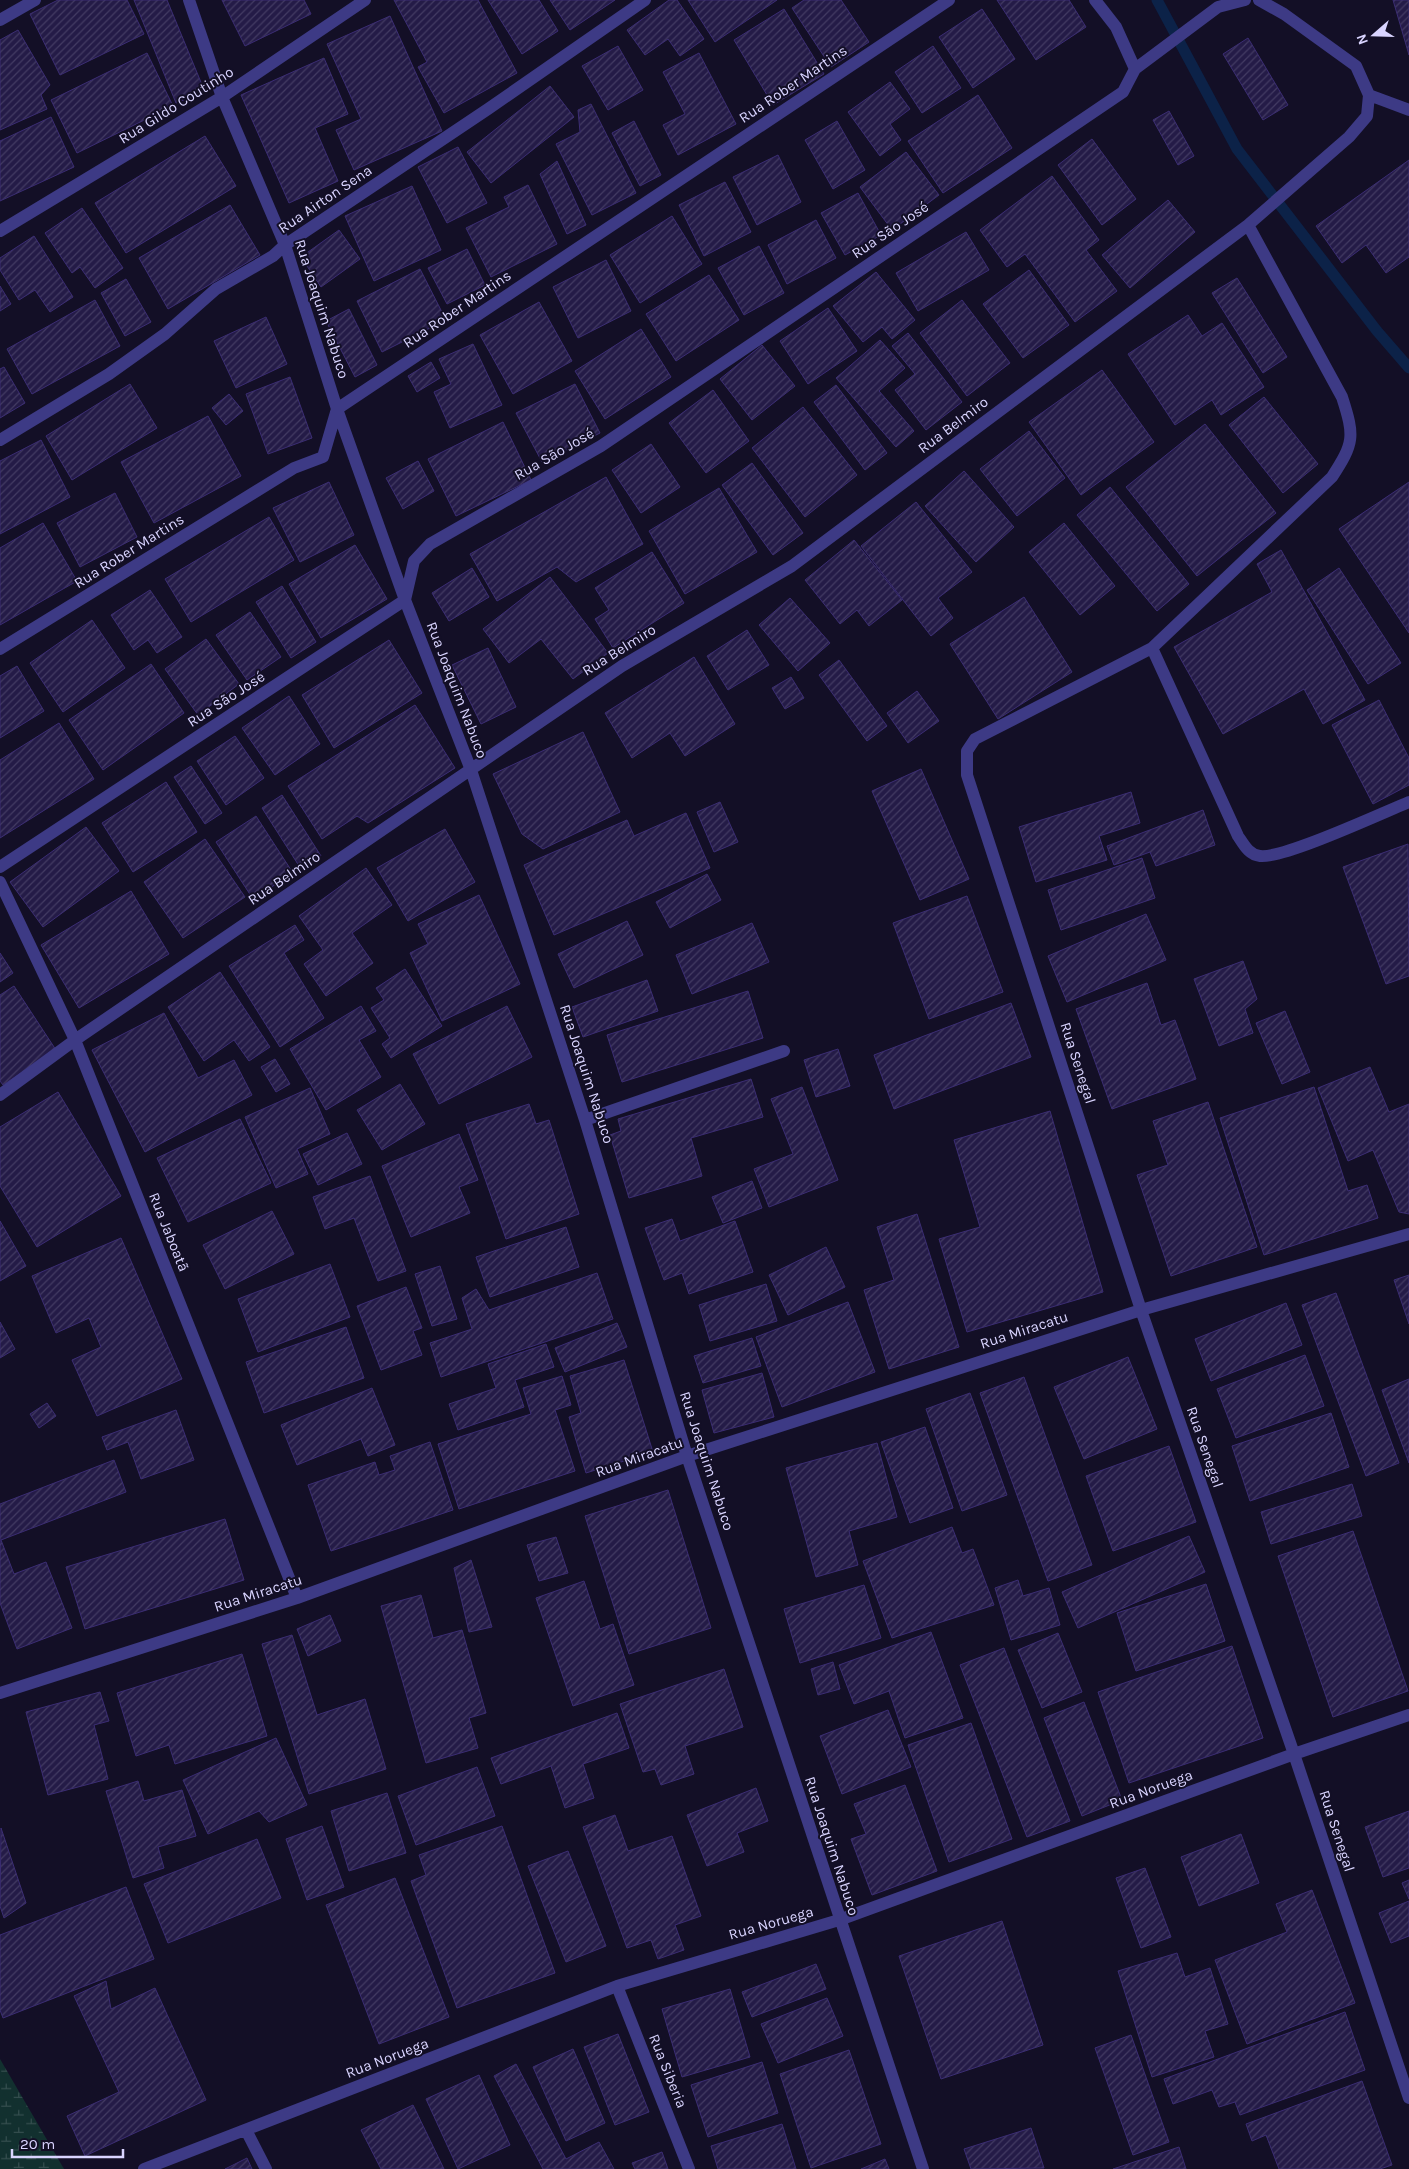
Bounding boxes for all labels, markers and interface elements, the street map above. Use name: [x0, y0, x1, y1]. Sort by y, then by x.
north arrow: [1349, 10, 1399, 60]
text: N: [1353, 32, 1372, 47]
street label: Rua Rober Martins: [736, 41, 850, 127]
street label: Rua Gildo Coutinho: [115, 62, 237, 148]
street label: Rua Airton Sena: [275, 161, 375, 237]
street label: Rua São José: [848, 198, 932, 262]
street label: Rua Joaquim Nabuco: [291, 237, 353, 381]
street label: Rua Rober Martins: [400, 266, 514, 352]
street label: Rua Belmiro: [914, 393, 992, 457]
street label: Rua São José: [511, 424, 597, 484]
street label: Rua Rober Martins: [71, 510, 187, 592]
street label: Rua Joaquim Nabuco: [423, 619, 491, 761]
street label: Rua Belmiro: [579, 620, 659, 680]
street label: Rua São José: [184, 667, 268, 731]
street label: Rua Belmiro: [244, 847, 324, 909]
street label: Rua Joaquim Nabuco: [556, 1002, 618, 1146]
street label: Rua Senegal: [1056, 1020, 1100, 1106]
street label: Rua Jaboatã: [145, 1190, 193, 1274]
street label: Rua Miracatu: [978, 1307, 1070, 1353]
street label: Rua Joaquim Nabuco: [676, 1389, 738, 1533]
street label: Rua Senegal: [1183, 1404, 1227, 1490]
street label: Rua Miracatu: [593, 1433, 685, 1481]
street label: Rua Miracatu: [212, 1570, 304, 1616]
street label: Rua Noruega: [1107, 1766, 1195, 1812]
street label: Rua Joaquim Nabuco: [801, 1774, 863, 1918]
street label: Rua Senegal: [1315, 1788, 1359, 1874]
street label: Rua Noruega: [726, 1902, 816, 1944]
street label: Rua Siberia: [645, 2031, 691, 2111]
street label: Rua Noruega: [343, 2034, 431, 2082]
scale bar: [12, 2126, 124, 2158]
text: 20 m: [20, 2135, 55, 2153]

